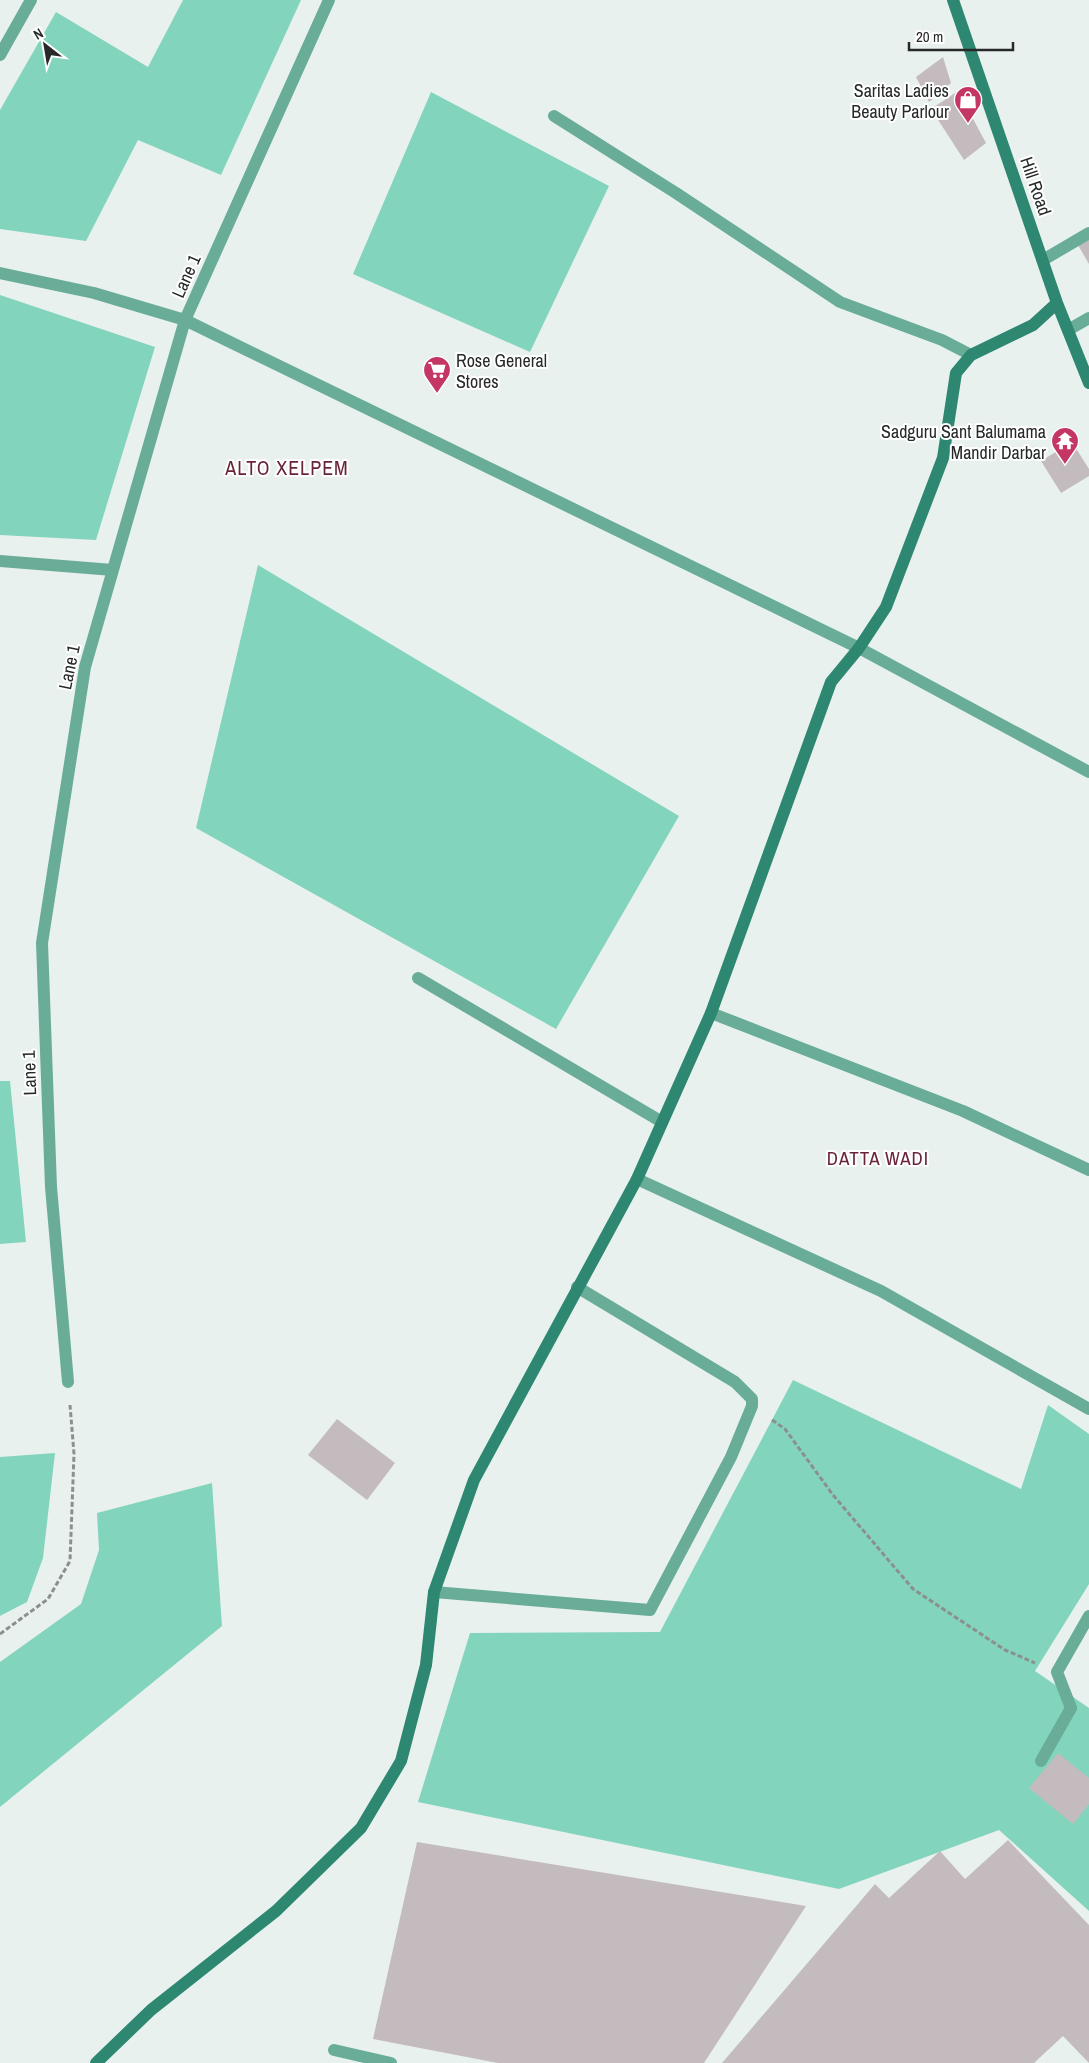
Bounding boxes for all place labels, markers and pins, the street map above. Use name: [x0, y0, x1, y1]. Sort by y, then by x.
place label: Saritas Ladies Beauty Parlour: [851, 78, 949, 124]
shop icon: Saritas Ladies Beauty Parlour: [953, 85, 983, 124]
place label: Rose General Stores: [456, 348, 547, 394]
supermarket icon: Rose General Stores: [422, 355, 452, 394]
place label: Sadguru Sant Balumama Mandir Darbar: [881, 419, 1046, 465]
temple icon: Sadguru Sant Balumama Mandir Darbar: [1050, 426, 1080, 465]

